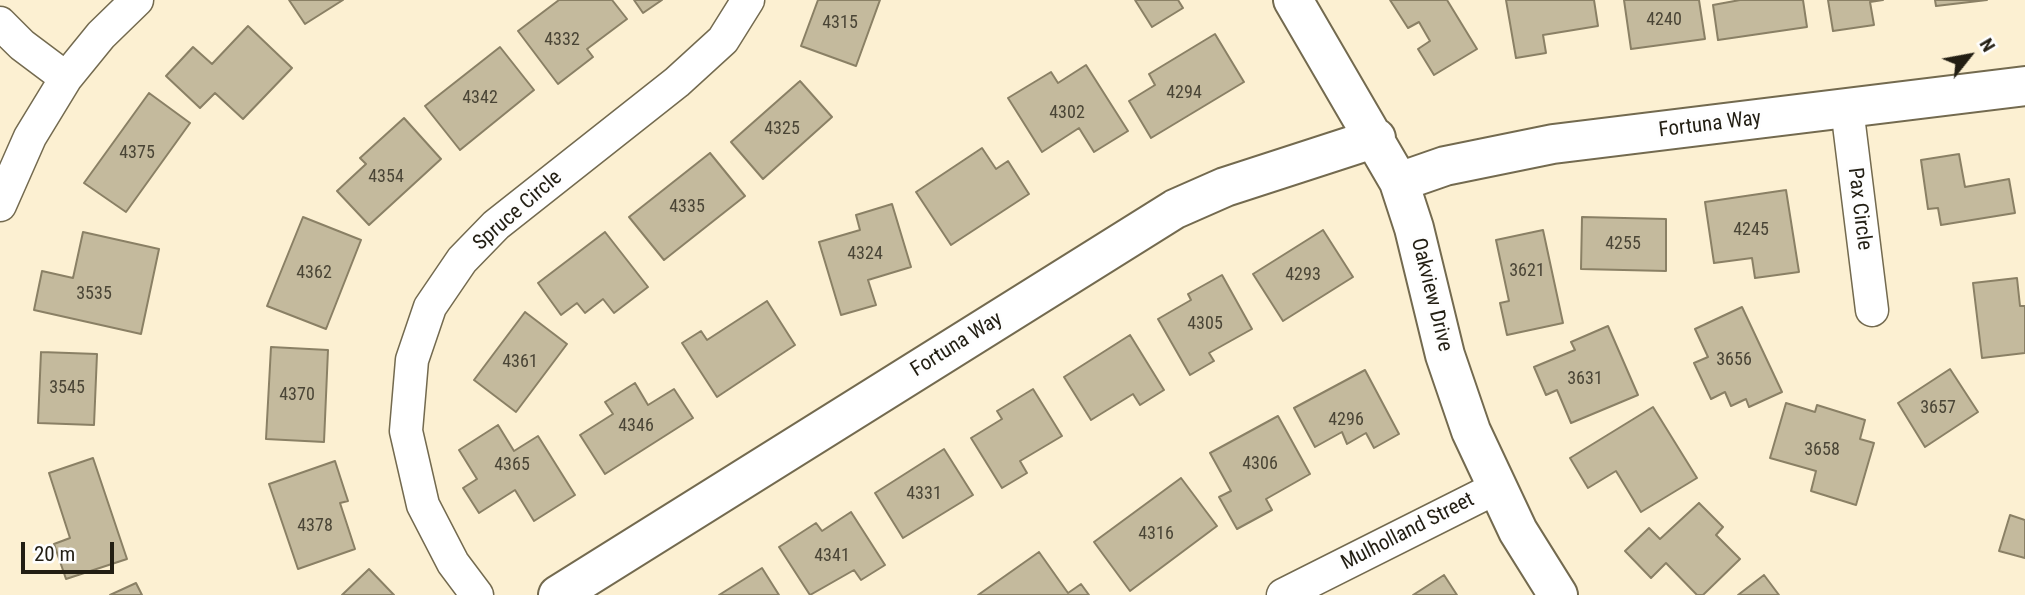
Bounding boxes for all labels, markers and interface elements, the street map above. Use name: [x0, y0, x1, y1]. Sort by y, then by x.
house number: 4240: [1646, 9, 1682, 31]
house number: 4315: [822, 12, 858, 34]
north arrow: [1934, 21, 2004, 91]
house number: 4332: [544, 29, 580, 51]
text: N: [1975, 34, 2000, 56]
house number: 4294: [1166, 82, 1202, 104]
house number: 4342: [462, 87, 498, 109]
house number: 4302: [1049, 102, 1085, 124]
street label: Fortuna Way: [1657, 106, 1763, 144]
house number: 4325: [764, 118, 800, 140]
house number: 4375: [119, 142, 155, 164]
house number: 4354: [368, 166, 404, 188]
street label: Spruce Circle: [468, 166, 568, 256]
street label: Pax Circle: [1841, 166, 1877, 252]
house number: 4335: [669, 196, 705, 218]
house number: 4245: [1733, 219, 1769, 241]
house number: 4255: [1605, 233, 1641, 255]
street label: Oakview Drive: [1405, 236, 1457, 354]
house number: 4324: [847, 243, 883, 265]
house number: 3621: [1509, 260, 1545, 282]
house number: 4362: [296, 262, 332, 284]
house number: 4293: [1285, 264, 1321, 286]
house number: 3535: [76, 283, 112, 305]
street label: Fortuna Way: [907, 307, 1007, 383]
house number: 4305: [1187, 313, 1223, 335]
house number: 3656: [1716, 349, 1752, 371]
house number: 4361: [502, 351, 538, 373]
house number: 3631: [1567, 368, 1603, 390]
house number: 3545: [49, 377, 85, 399]
house number: 4370: [279, 384, 315, 406]
house number: 3657: [1920, 397, 1956, 419]
house number: 4296: [1328, 409, 1364, 431]
house number: 4346: [618, 415, 654, 437]
house number: 3658: [1804, 439, 1840, 461]
house number: 4306: [1242, 453, 1278, 475]
house number: 4365: [494, 454, 530, 476]
house number: 4331: [906, 483, 942, 505]
street label: Mulholland Street: [1337, 488, 1479, 576]
house number: 4378: [297, 515, 333, 537]
house number: 4316: [1138, 523, 1174, 545]
scale bar: [24, 528, 117, 572]
text: 20 m: [34, 542, 75, 566]
house number: 4341: [814, 545, 850, 567]

